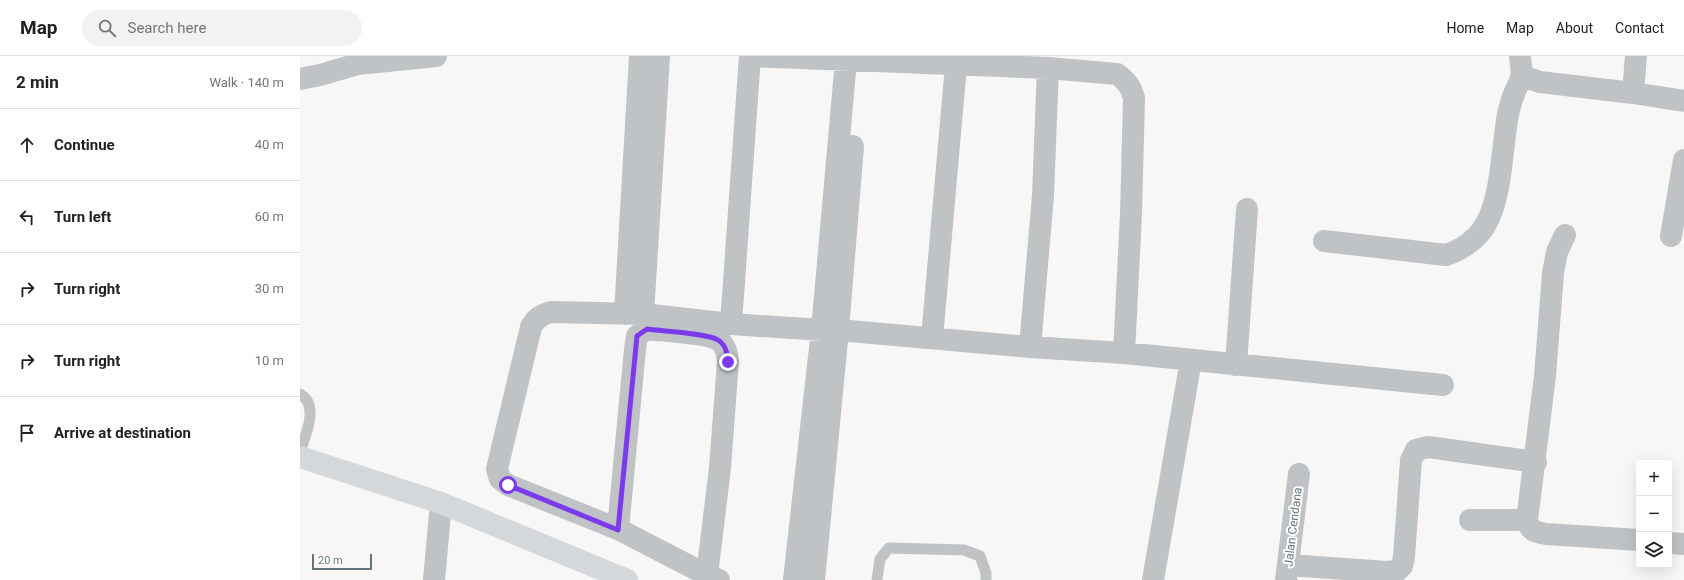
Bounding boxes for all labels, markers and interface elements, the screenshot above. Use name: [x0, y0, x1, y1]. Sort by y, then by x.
search box: [82, 10, 362, 46]
text: Map: [20, 16, 58, 39]
icon: search: [96, 17, 118, 39]
text: Search here: [128, 19, 206, 37]
text: Home: [1446, 20, 1484, 36]
text: Map: [1506, 20, 1534, 36]
text: About: [1556, 20, 1593, 36]
text: Contact: [1615, 20, 1664, 36]
text: 2 min: [16, 72, 59, 92]
text: Walk · 140 m: [209, 75, 284, 90]
icon: ahead: [16, 134, 38, 156]
text: Continue: [54, 136, 115, 154]
text: 40 m: [255, 137, 284, 152]
icon: left: [16, 206, 38, 228]
text: Turn left: [54, 208, 111, 226]
text: 60 m: [255, 209, 284, 224]
icon: right: [16, 278, 38, 300]
text: Turn right: [54, 280, 120, 298]
text: 30 m: [255, 281, 284, 296]
icon: right: [16, 350, 38, 372]
text: Turn right: [54, 352, 120, 370]
text: 10 m: [255, 353, 284, 368]
route end: [719, 353, 737, 371]
icon: arrive: [16, 422, 38, 444]
text: Arrive at destination: [54, 424, 191, 442]
map controls: [1636, 460, 1672, 568]
button: +: [1636, 460, 1672, 496]
route start: [499, 476, 517, 494]
street label: Jalan Cendana: [1281, 487, 1305, 567]
button: −: [1636, 496, 1672, 532]
button: layers: [1636, 532, 1672, 568]
scale bar: [312, 552, 372, 571]
text: 20 m: [318, 554, 343, 567]

